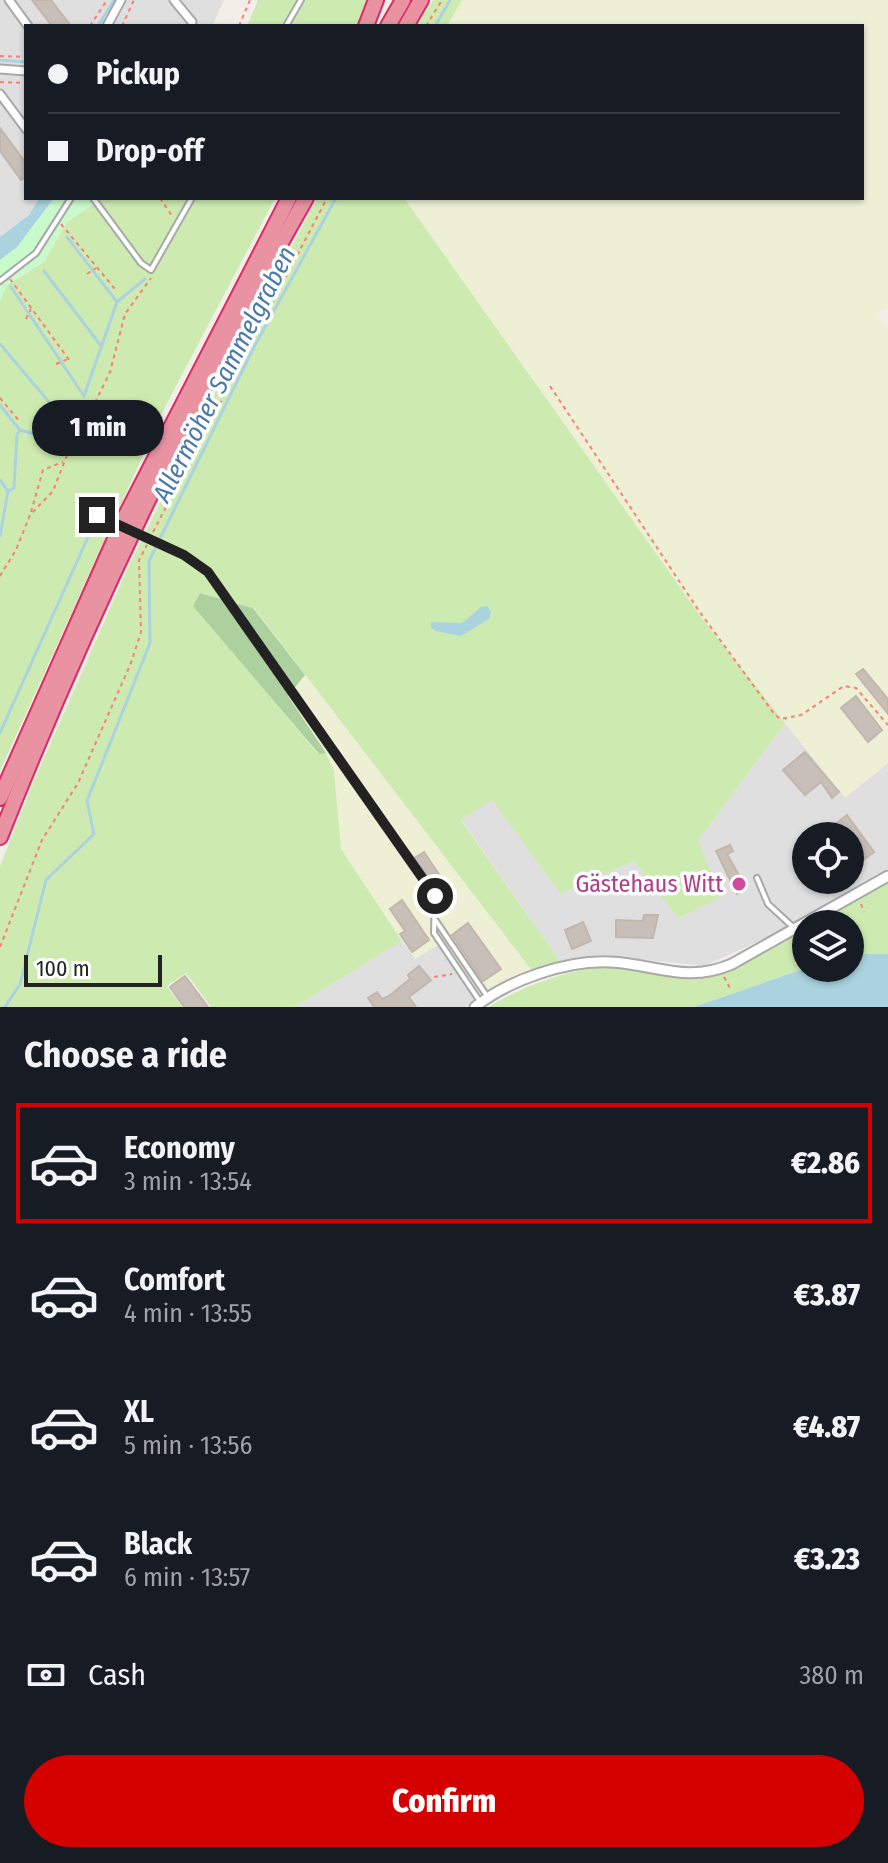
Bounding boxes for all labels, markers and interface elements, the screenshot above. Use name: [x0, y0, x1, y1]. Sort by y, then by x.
text: Pickup: [96, 56, 180, 92]
text: Drop-off: [96, 133, 203, 169]
water label: Allermöher Sammelgraben: [146, 241, 302, 508]
callout: 1 min: [31, 399, 163, 455]
text: 1 min: [70, 412, 126, 443]
route end: [79, 497, 115, 533]
map controls: [792, 822, 864, 982]
button: locate: [792, 822, 864, 894]
place label: Gästehaus Witt: [575, 870, 723, 898]
marker: Gästehaus Witt: [730, 875, 748, 893]
route start: [417, 878, 453, 914]
button: layers: [792, 910, 864, 982]
scale bar: [24, 951, 162, 987]
text: 100 m: [36, 955, 90, 982]
text: Choose a ride: [24, 1033, 227, 1077]
icon: car: [28, 1127, 100, 1199]
text: Economy: [124, 1130, 235, 1166]
text: €2.86: [791, 1145, 860, 1181]
text: 3 min · 13:54: [124, 1166, 252, 1197]
icon: car: [28, 1259, 100, 1331]
text: Comfort: [124, 1262, 225, 1298]
text: €3.87: [794, 1277, 860, 1313]
text: 4 min · 13:55: [124, 1298, 252, 1329]
icon: car: [28, 1391, 100, 1463]
text: XL: [124, 1394, 154, 1430]
text: €4.87: [793, 1409, 860, 1445]
text: 5 min · 13:56: [124, 1430, 252, 1461]
icon: car: [28, 1523, 100, 1595]
text: Black: [124, 1526, 192, 1562]
text: €3.23: [794, 1541, 860, 1577]
text: 6 min · 13:57: [124, 1562, 250, 1593]
icon: cash: [24, 1653, 68, 1697]
text: Cash: [88, 1657, 146, 1693]
text: 380 m: [800, 1660, 864, 1691]
button: Confirm: [24, 1755, 864, 1847]

